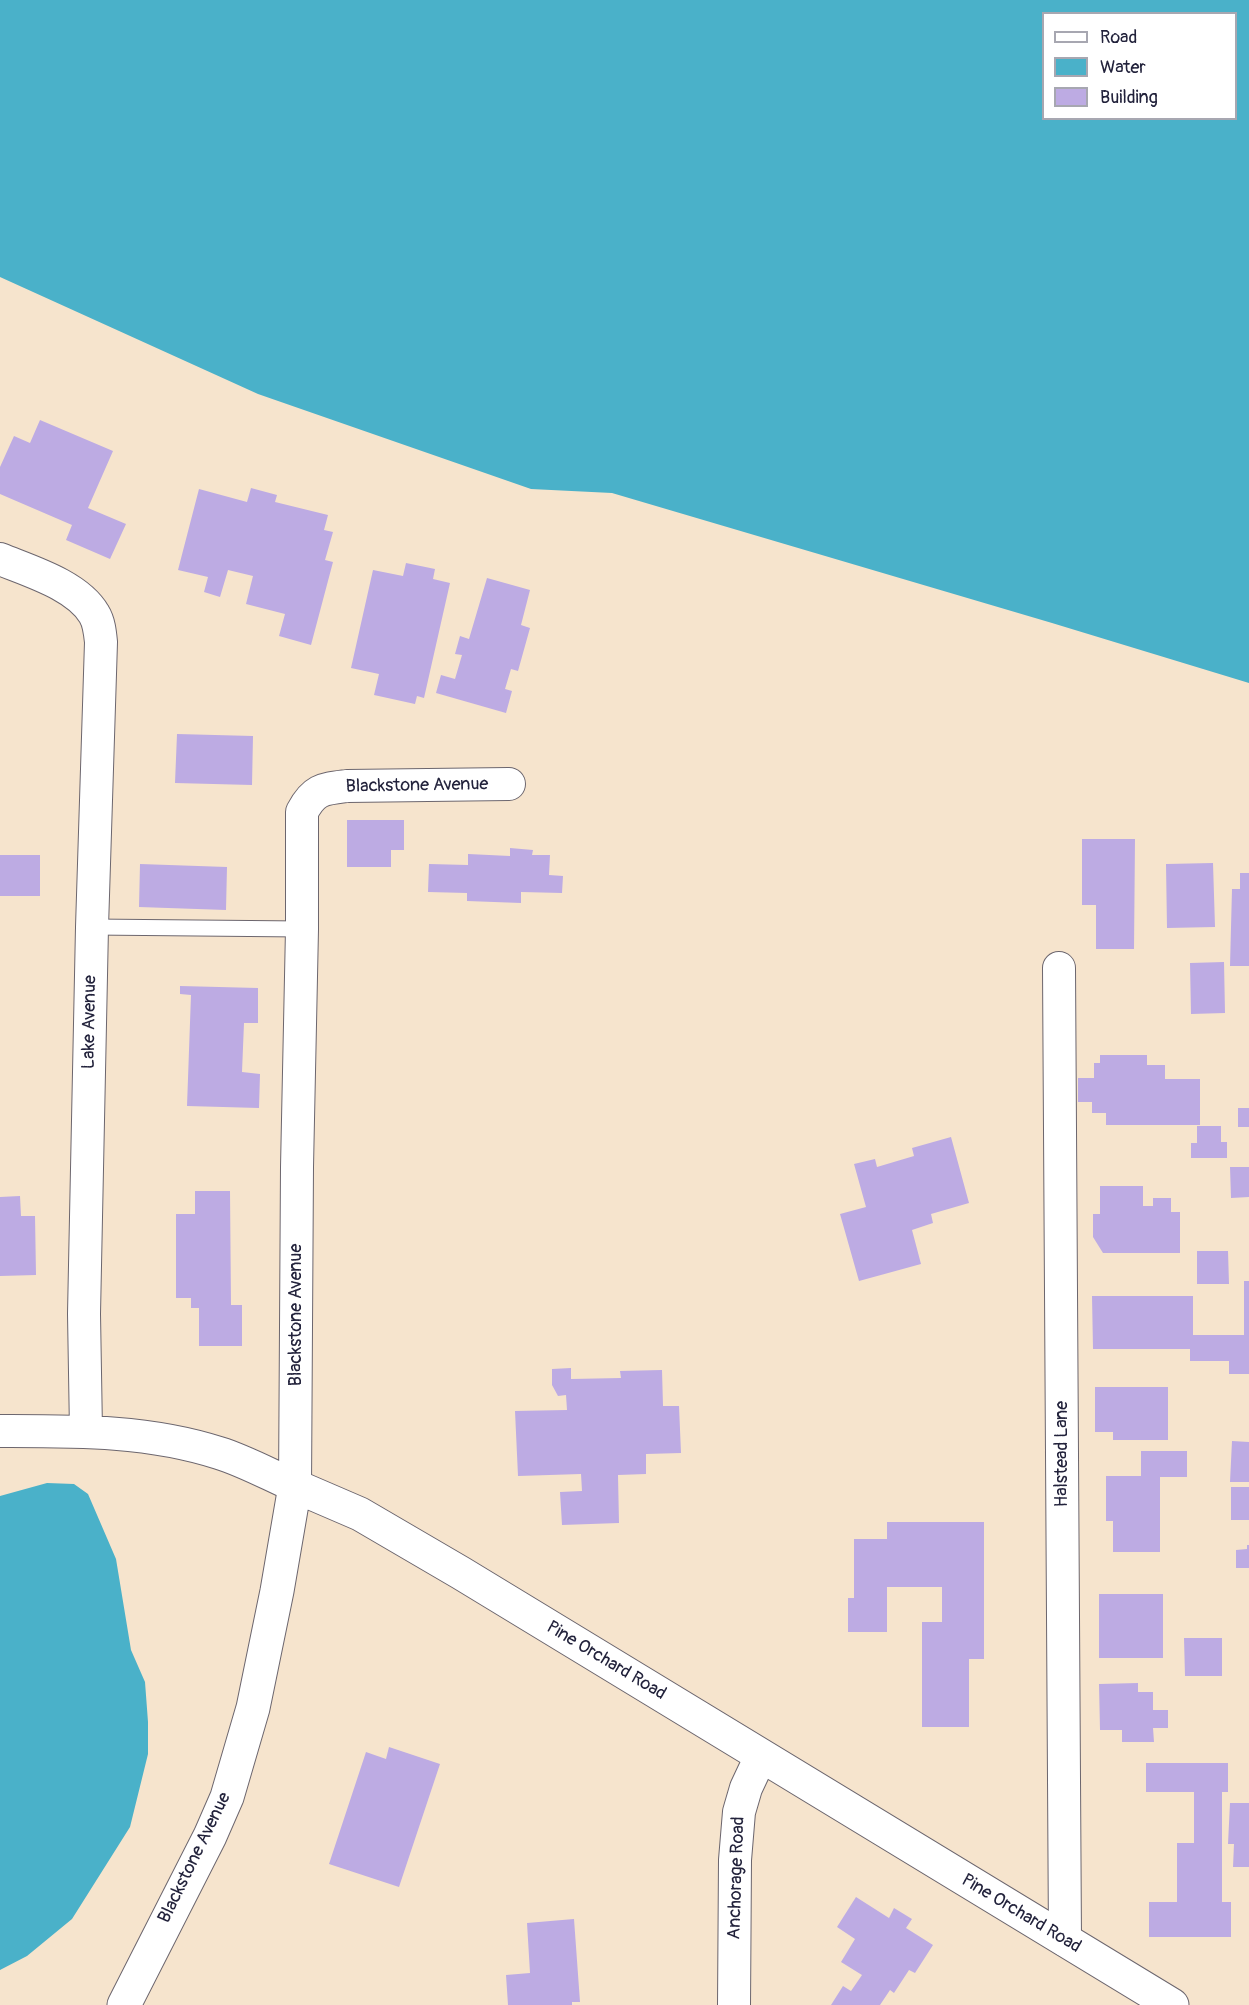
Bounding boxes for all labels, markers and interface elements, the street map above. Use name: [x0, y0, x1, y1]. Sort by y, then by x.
legend: [1042, 12, 1237, 120]
text: Road: [1100, 26, 1137, 49]
text: Water: [1100, 56, 1146, 79]
text: Building: [1100, 86, 1158, 109]
street label: Blackstone Avenue: [346, 774, 488, 798]
street label: Lake Avenue: [78, 975, 102, 1069]
street label: Blackstone Avenue: [285, 1244, 307, 1386]
street label: Halstead Lane: [1051, 1401, 1073, 1507]
street label: Pine Orchard Road: [542, 1617, 670, 1705]
street label: Blackstone Avenue: [154, 1789, 236, 1927]
street label: Anchorage Road: [724, 1816, 750, 1940]
street label: Pine Orchard Road: [957, 1870, 1085, 1958]

